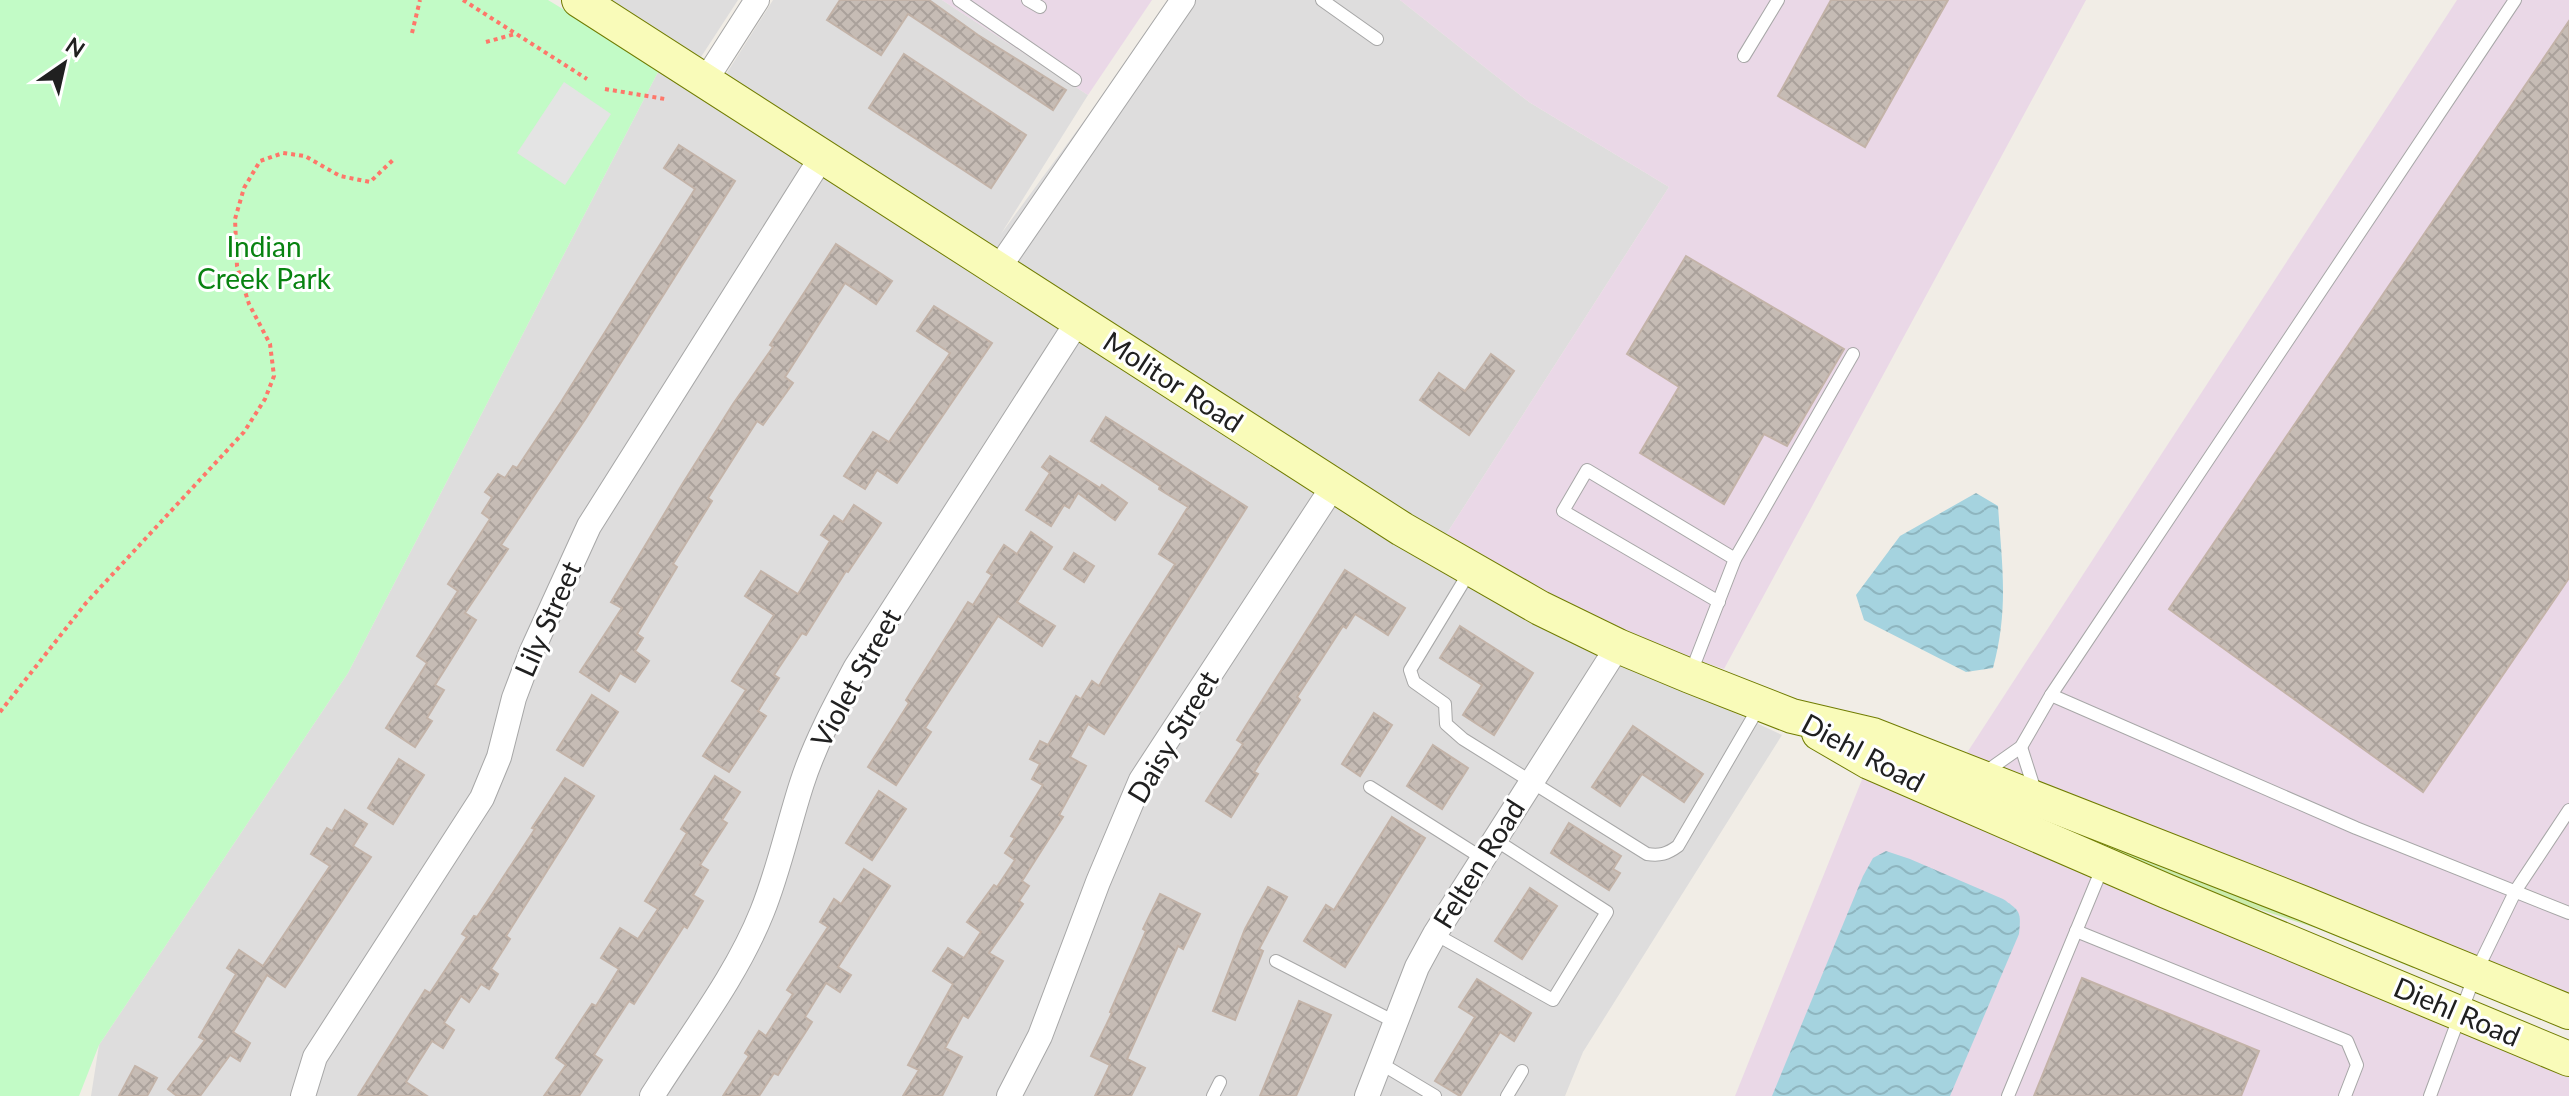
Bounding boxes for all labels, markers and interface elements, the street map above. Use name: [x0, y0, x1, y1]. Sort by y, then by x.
north arrow: [24, 24, 104, 104]
text: N: [61, 31, 90, 63]
park label: Indian Creek Park: [197, 229, 332, 295]
street label: Molitor Road: [1097, 323, 1250, 439]
street label: Lily Street: [507, 556, 588, 681]
street label: Violet Street: [803, 602, 907, 753]
street label: Daisy Street: [1119, 664, 1225, 809]
street label: Diehl Road: [1796, 706, 1931, 799]
street label: Felten Road: [1425, 793, 1531, 934]
street label: Diehl Road: [2389, 969, 2526, 1053]

